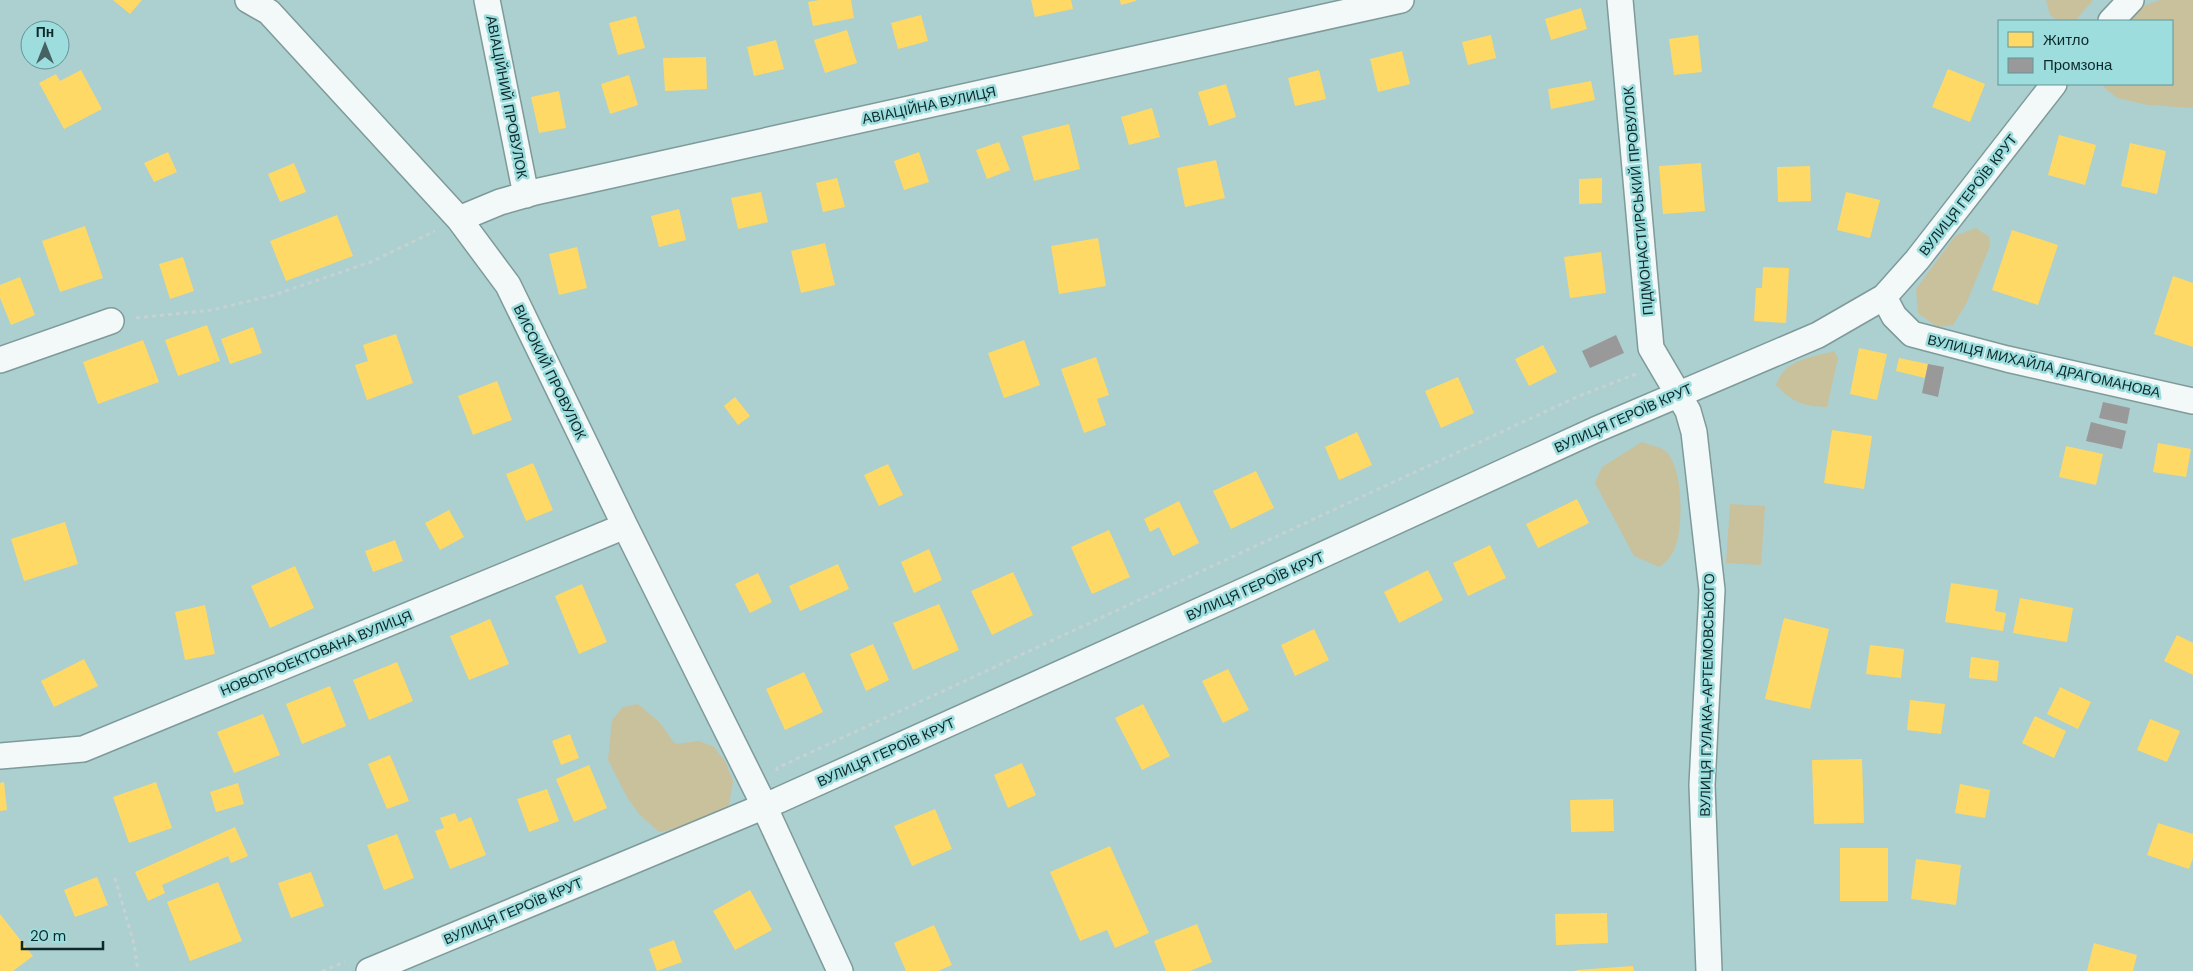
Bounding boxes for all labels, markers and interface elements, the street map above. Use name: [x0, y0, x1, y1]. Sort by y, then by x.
street label: АВІАЦІЙНИЙ ПРОВУЛОК: [482, 14, 532, 181]
north arrow: [20, 20, 70, 70]
legend: [1998, 20, 2173, 85]
text: Пн: [36, 23, 54, 41]
text: Житло: [2043, 30, 2089, 50]
text: Промзона: [2043, 55, 2113, 75]
street label: АВІАЦІЙНА ВУЛИЦЯ: [860, 82, 998, 128]
street label: ПІДМОНАСТИРСЬКИЙ ПРОВУЛОК: [1619, 85, 1657, 316]
street label: ВУЛИЦЯ ГЕРОЇВ КРУТ: [1915, 130, 2021, 259]
street label: ВИСОКИЙ ПРОВУЛОК: [510, 302, 591, 443]
street label: ВУЛИЦЯ МИХАЙЛА ДРАГОМАНОВА: [1926, 330, 2163, 402]
street label: ВУЛИЦЯ ГЕРОЇВ КРУТ: [1551, 379, 1695, 457]
street label: ВУЛИЦЯ ГЕРОЇВ КРУТ: [1183, 547, 1327, 625]
street label: ВУЛИЦЯ ГУЛАКА-АРТЕМОВСЬКОГО: [1696, 573, 1718, 817]
street label: НОВОПРОЕКТОВАНА ВУЛИЦЯ: [217, 606, 415, 700]
street label: ВУЛИЦЯ ГЕРОЇВ КРУТ: [814, 713, 958, 791]
street label: ВУЛИЦЯ ГЕРОЇВ КРУТ: [441, 873, 586, 948]
scale bar: [22, 918, 104, 950]
text: 20 m: [30, 926, 66, 946]

